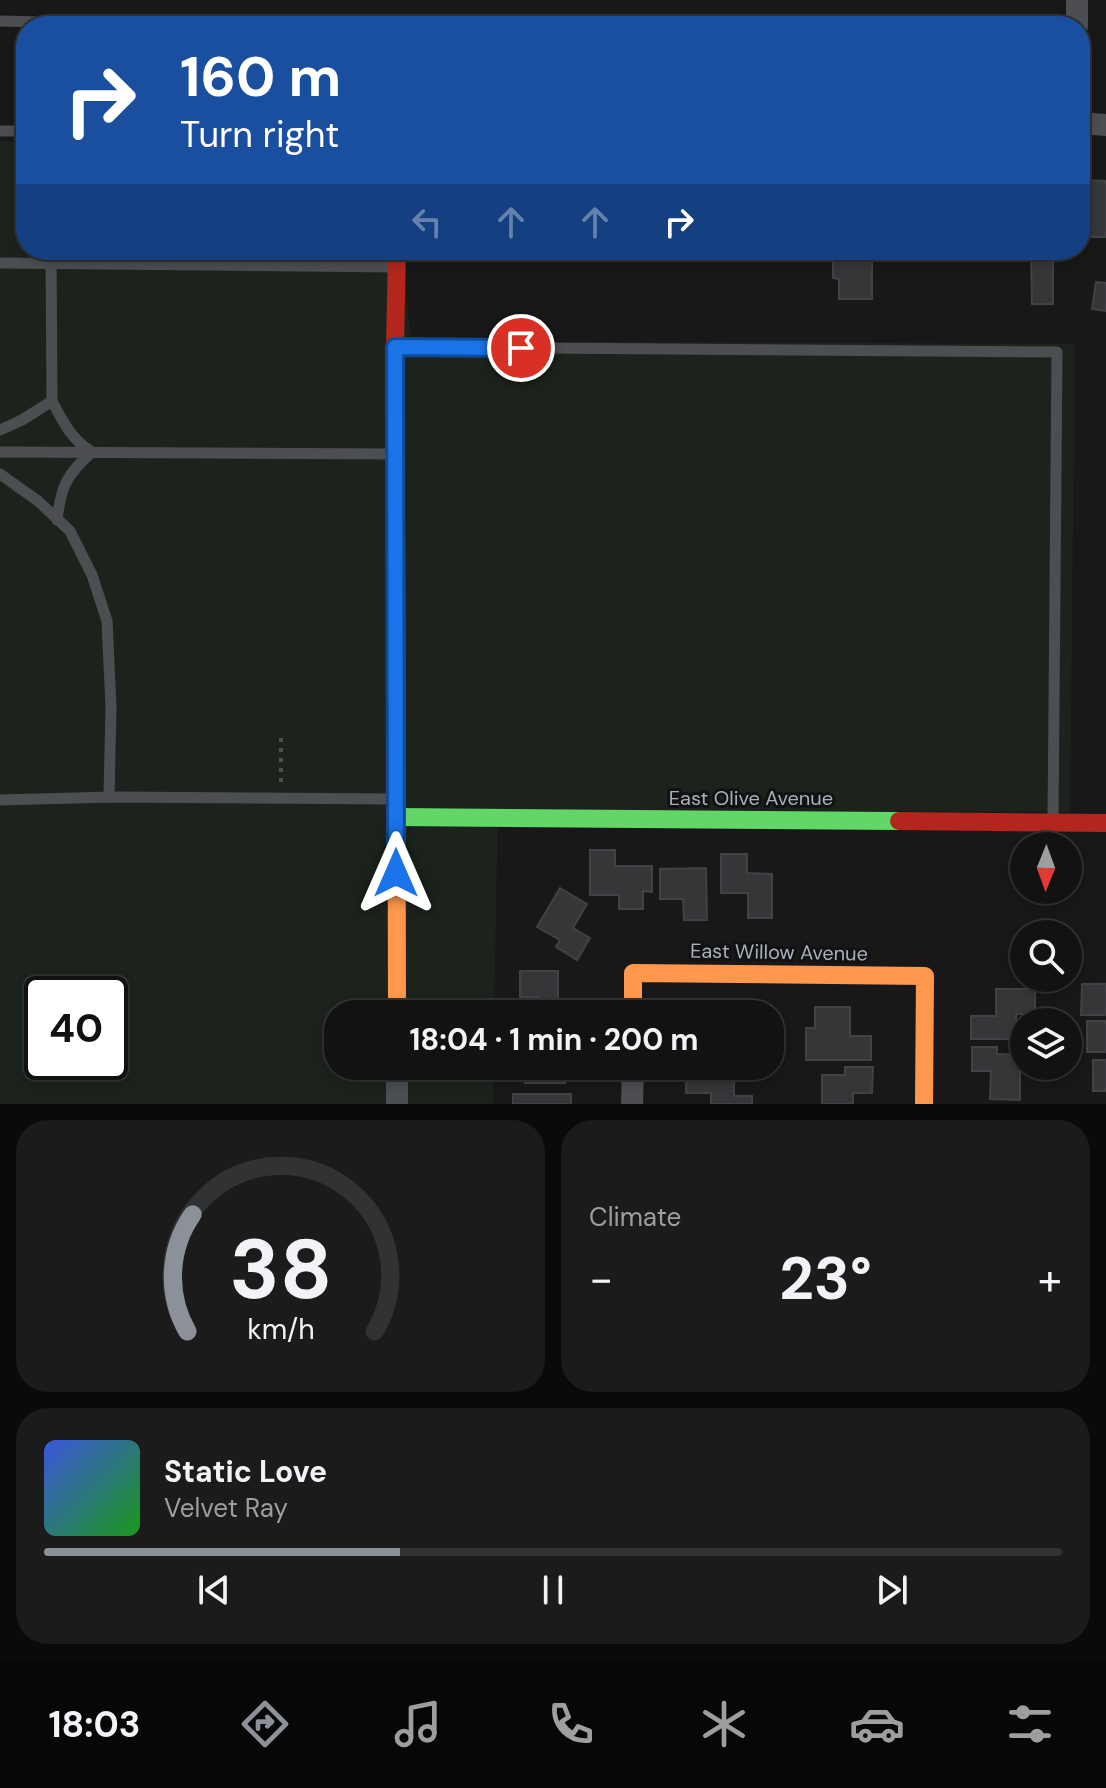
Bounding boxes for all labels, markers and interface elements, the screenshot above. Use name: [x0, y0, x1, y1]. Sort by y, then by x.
text: 160 m: [180, 40, 341, 113]
icon: right: [48, 48, 152, 152]
text: Turn right: [180, 111, 339, 158]
icon: left: [405, 200, 449, 244]
icon: ahead: [489, 200, 533, 244]
icon: ahead: [573, 200, 617, 244]
icon: right: [657, 200, 701, 244]
pin: [487, 314, 555, 382]
icon: arrive: [499, 326, 543, 370]
street label: East Olive Avenue: [669, 785, 833, 811]
position arrow: [354, 831, 438, 915]
north arrow: [1010, 832, 1082, 904]
map controls: [1010, 832, 1082, 1080]
button: search: [1010, 920, 1082, 992]
street label: East Willow Avenue: [690, 937, 868, 967]
speed limit sign: 40: [24, 976, 128, 1080]
button: layers: [1010, 1008, 1082, 1080]
text: 18:04 · 1 min · 200 m: [409, 1020, 699, 1059]
text: Climate: [589, 1200, 681, 1234]
text: 38: [229, 1215, 332, 1324]
text: 23°: [779, 1239, 872, 1318]
text: −: [589, 1250, 613, 1308]
text: +: [1038, 1250, 1062, 1308]
text: km/h: [247, 1311, 314, 1348]
text: Static Love: [164, 1452, 327, 1491]
text: Velvet Ray: [164, 1491, 288, 1525]
icon: previous: [192, 1568, 236, 1612]
icon: pause: [531, 1568, 575, 1612]
icon: next: [870, 1568, 914, 1612]
icon: directions: [237, 1696, 293, 1752]
icon: music: [390, 1696, 446, 1752]
icon: phone: [543, 1696, 599, 1752]
icon: climate: [696, 1696, 752, 1752]
icon: car: [849, 1696, 905, 1752]
icon: filters: [1002, 1696, 1058, 1752]
text: 18:03: [48, 1701, 141, 1748]

